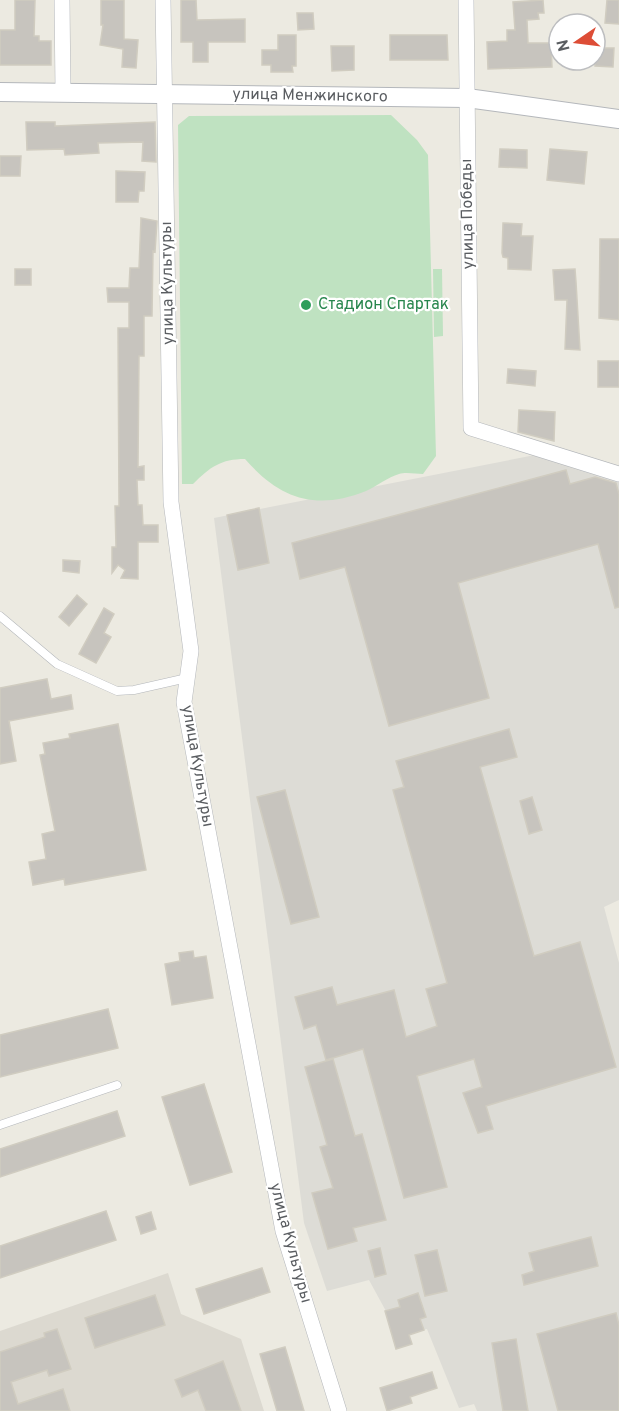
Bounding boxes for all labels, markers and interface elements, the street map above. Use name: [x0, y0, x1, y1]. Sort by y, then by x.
north arrow: [547, 12, 607, 72]
text: N: [553, 37, 575, 53]
street label: улица Менжинского: [232, 85, 388, 107]
street label: улица Победы: [457, 158, 479, 270]
street label: улица Культуры: [157, 221, 179, 345]
place label: Стадион Спартак: [318, 295, 449, 315]
marker: Стадион Спартак: [299, 298, 313, 312]
street label: улица Культуры: [176, 703, 218, 829]
street label: улица Культуры: [264, 1181, 316, 1305]

